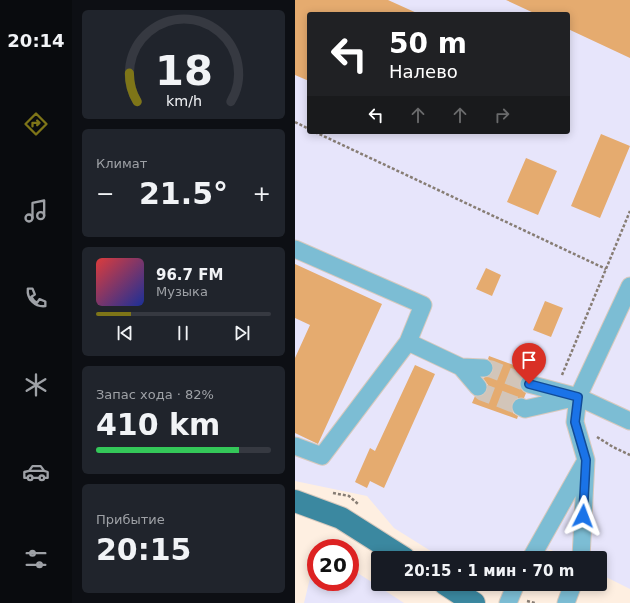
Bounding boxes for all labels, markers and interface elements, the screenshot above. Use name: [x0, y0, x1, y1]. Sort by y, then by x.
text: 50 m: [389, 27, 467, 60]
icon: left: [323, 28, 375, 80]
text: 20:14: [7, 30, 65, 51]
text: 18: [155, 46, 212, 95]
text: Налево: [389, 61, 458, 82]
text: km/h: [165, 93, 202, 109]
icon: left: [365, 104, 387, 126]
icon: ahead: [407, 104, 429, 126]
icon: ahead: [449, 104, 471, 126]
icon: right: [491, 104, 513, 126]
icon: directions: [22, 110, 50, 138]
text: Климат: [96, 156, 147, 171]
text: 21.5°: [139, 176, 228, 211]
text: −: [96, 181, 114, 206]
text: +: [253, 181, 271, 206]
icon: music: [22, 197, 50, 225]
text: 96.7 FM: [156, 266, 223, 284]
icon: phone: [22, 284, 50, 312]
text: Музыка: [156, 284, 208, 299]
icon: previous: [114, 322, 136, 344]
icon: pause: [172, 322, 194, 344]
icon: next: [231, 322, 253, 344]
pin: [512, 343, 546, 384]
icon: arrive: [518, 349, 540, 371]
icon: climate: [22, 371, 50, 399]
text: Запас хода · 82%: [96, 387, 214, 402]
text: 410 km: [96, 407, 220, 442]
icon: car: [22, 458, 50, 486]
position arrow: [562, 495, 604, 537]
text: Прибытие: [96, 512, 165, 527]
text: 20:15: [96, 532, 192, 567]
speed limit sign: 20: [307, 539, 359, 591]
icon: filters: [22, 545, 50, 573]
text: 20:15 · 1 мин · 70 m: [404, 562, 574, 580]

